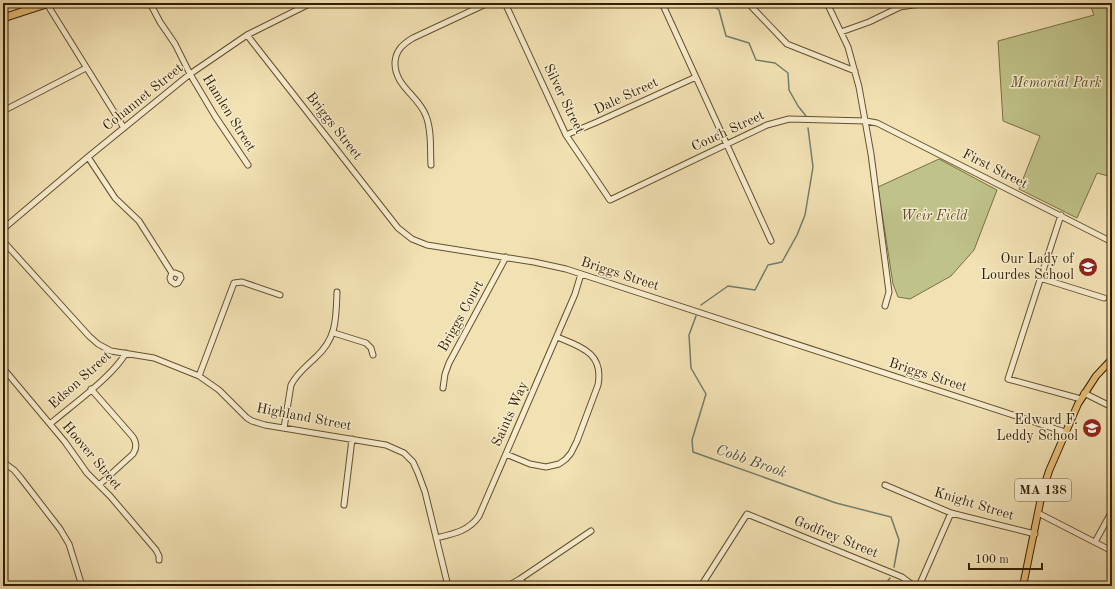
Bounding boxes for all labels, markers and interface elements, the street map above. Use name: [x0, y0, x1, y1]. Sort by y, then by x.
street label: Cohannet Street: [100, 61, 186, 133]
street label: Silver Street: [541, 62, 587, 136]
street label: Hamlen Street: [200, 72, 258, 154]
street label: Dale Street: [592, 75, 660, 117]
park label: Memorial Park: [1009, 76, 1102, 90]
street label: Briggs Street: [303, 90, 365, 162]
street label: Couch Street: [689, 108, 767, 154]
street label: First Street: [960, 147, 1030, 191]
park label: Weir Field: [901, 209, 968, 223]
place label: Our Lady of Lourdes School: [981, 252, 1075, 282]
street label: Briggs Street: [579, 255, 661, 293]
school or university icon: Our Lady of Lourdes School: [1077, 256, 1099, 278]
street label: Briggs Court: [436, 278, 486, 354]
street label: Edson Street: [46, 348, 114, 411]
street label: Briggs Street: [887, 356, 969, 394]
street label: Saints Way: [489, 379, 531, 449]
street label: Highland Street: [255, 401, 353, 433]
place label: Edward F. Leddy School: [996, 413, 1078, 443]
school or university icon: Edward F. Leddy School: [1081, 417, 1103, 439]
street label: Hoover Street: [60, 419, 125, 493]
water label: Cobb Brook: [714, 443, 788, 481]
road number: MA 138: [1015, 479, 1071, 501]
street label: Knight Street: [932, 485, 1016, 523]
street label: Godfrey Street: [792, 514, 880, 560]
scale bar: [969, 545, 1042, 571]
text: 100 m: [975, 554, 1009, 566]

